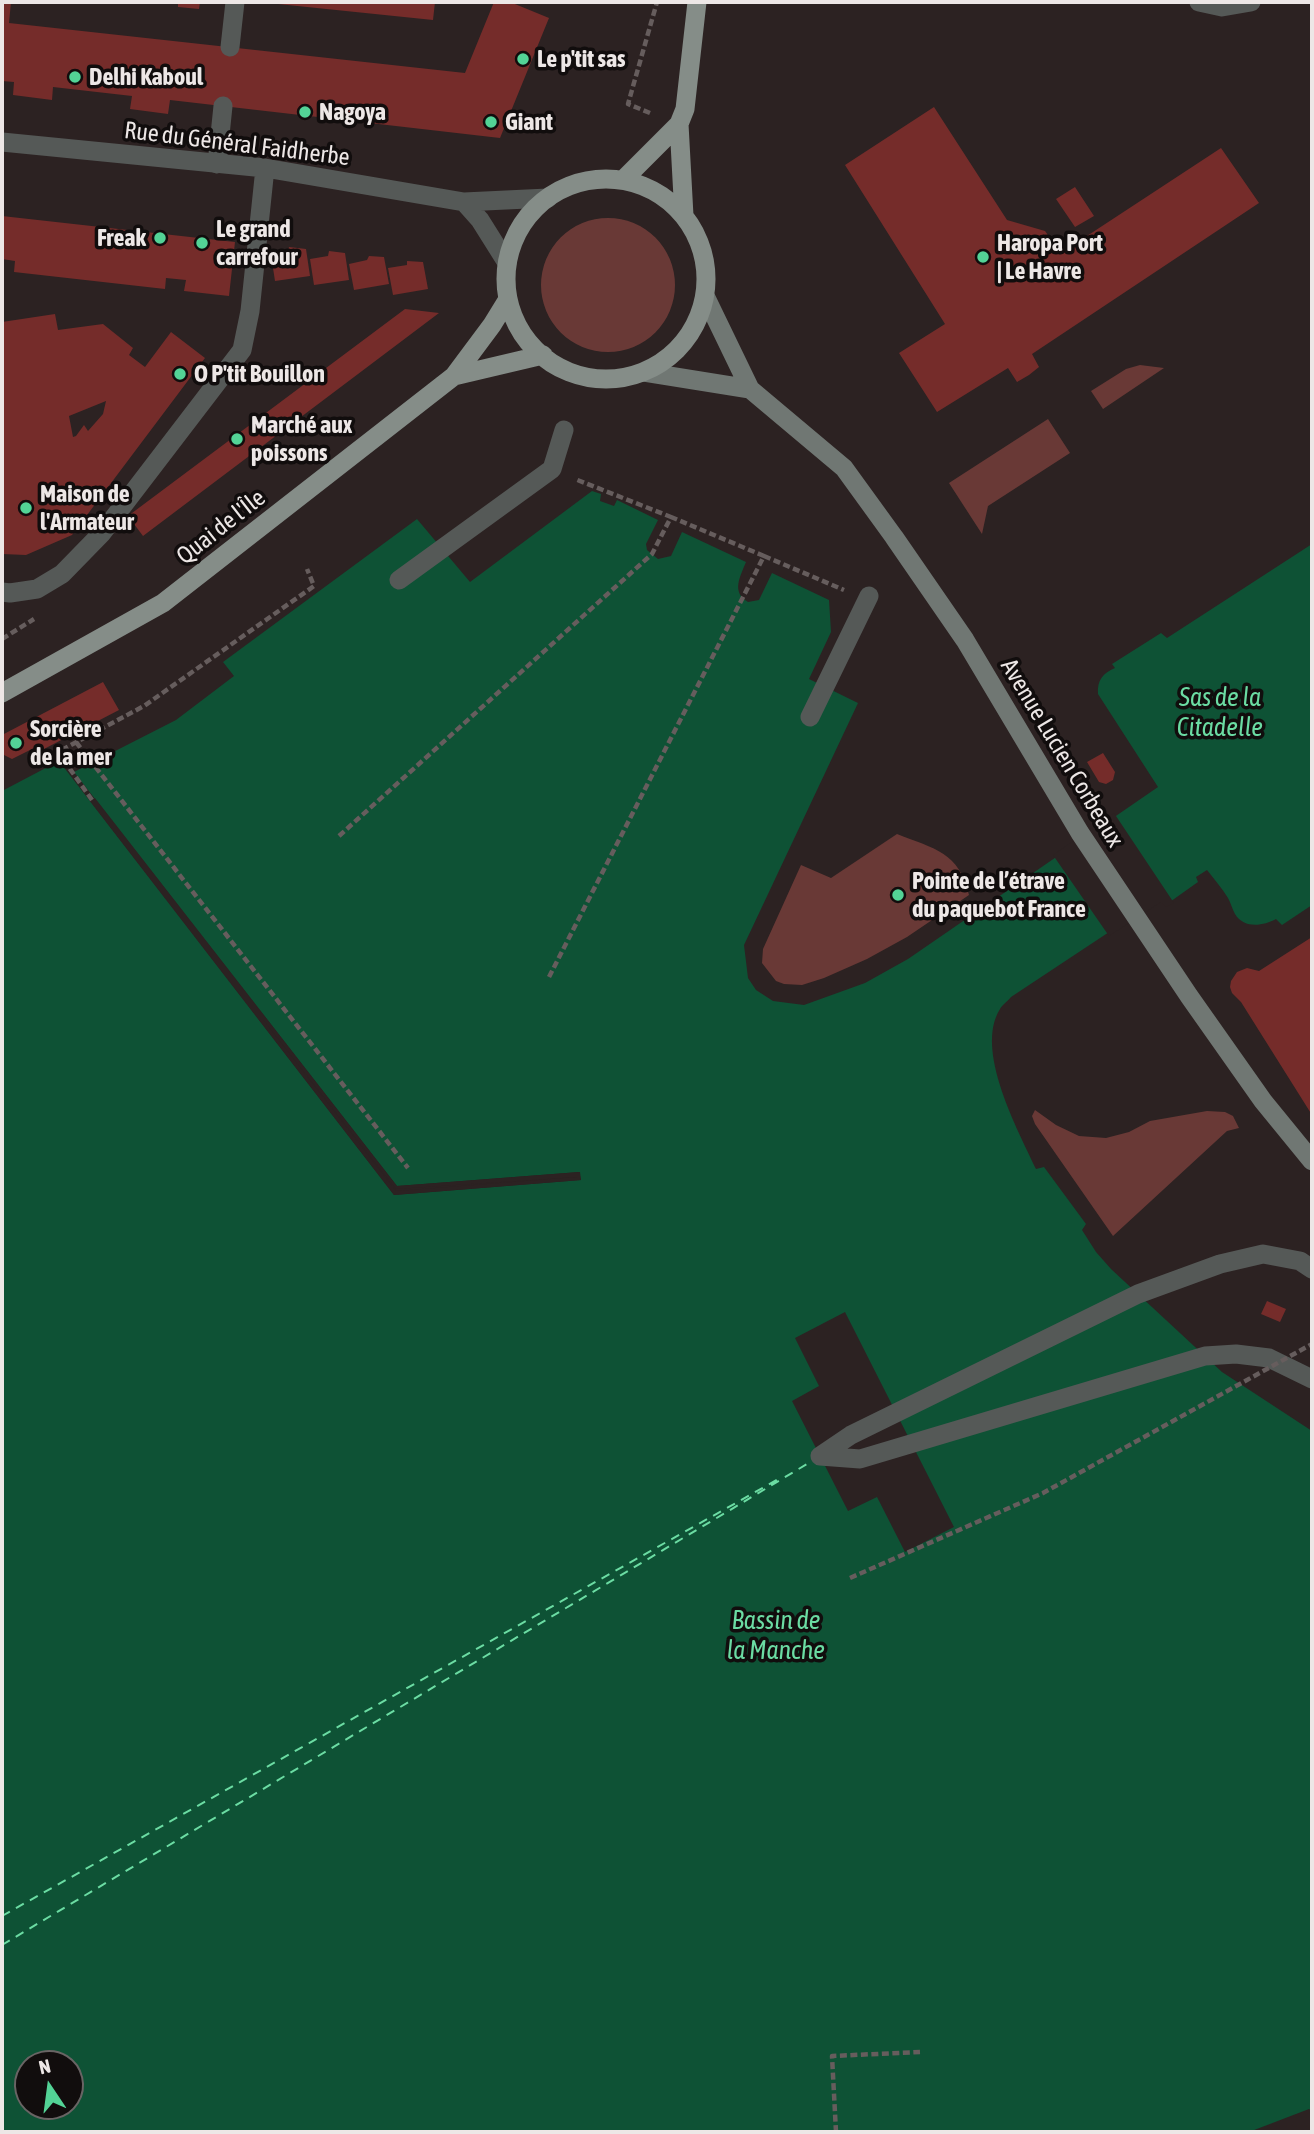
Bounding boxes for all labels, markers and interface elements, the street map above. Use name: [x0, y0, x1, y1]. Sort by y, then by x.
place label: Le p'tit sas: [537, 45, 626, 73]
marker: Le p'tit sas: [515, 51, 531, 67]
place label: Delhi Kaboul: [89, 63, 203, 91]
marker: Delhi Kaboul: [67, 69, 83, 85]
place label: Nagoya: [319, 98, 386, 126]
marker: Nagoya: [297, 104, 313, 120]
place label: Giant: [505, 108, 553, 136]
marker: Giant: [483, 114, 499, 130]
street label: Rue du Général Faidherbe: [123, 116, 351, 172]
place label: Le grand carrefour: [216, 215, 298, 271]
place label: Freak: [97, 224, 146, 252]
place label: Haropa Port | Le Havre: [997, 229, 1103, 285]
marker: Freak: [152, 230, 168, 246]
marker: Le grand carrefour: [194, 235, 210, 251]
marker: Haropa Port | Le Havre: [975, 249, 991, 265]
place label: O P'tit Bouillon: [194, 360, 325, 388]
marker: O P'tit Bouillon: [172, 366, 188, 382]
place label: Marché aux poissons: [251, 411, 352, 467]
marker: Marché aux poissons: [229, 431, 245, 447]
place label: Maison de l'Armateur: [40, 480, 134, 536]
street label: Quai de l'Île: [171, 483, 271, 571]
marker: Maison de l'Armateur: [18, 500, 34, 516]
street label: Avenue Lucien Corbeaux: [994, 654, 1130, 852]
water label: Sas de la Citadelle: [1177, 682, 1263, 744]
place label: Sorcière de la mer: [30, 715, 112, 771]
marker: Sorcière de la mer: [8, 735, 24, 751]
place label: Pointe de l’étrave du paquebot France: [912, 867, 1086, 923]
marker: Pointe de l’étrave du paquebot France: [890, 887, 906, 903]
water label: Bassin de la Manche: [727, 1605, 825, 1666]
north arrow: [14, 2050, 84, 2120]
text: N: [37, 2055, 53, 2078]

